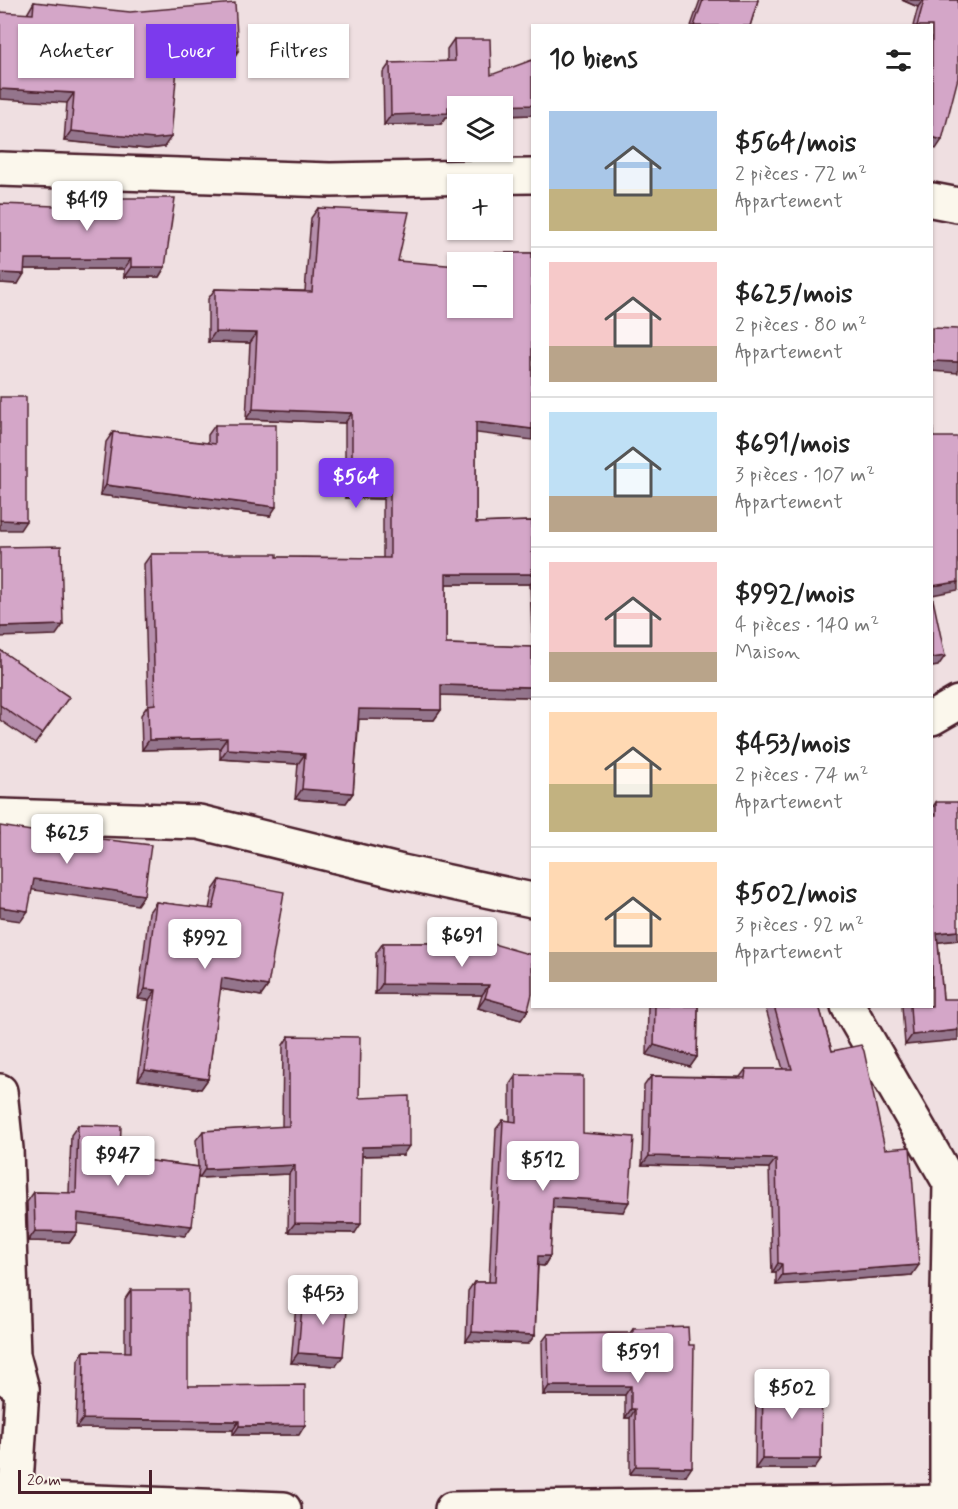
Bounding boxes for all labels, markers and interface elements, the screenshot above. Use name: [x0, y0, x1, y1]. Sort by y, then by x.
chip: Acheter: [18, 24, 134, 78]
chip: Louer: [146, 24, 236, 78]
chip: Filtres: [248, 24, 349, 78]
text: 10 biens: [549, 43, 638, 77]
icon: filters: [882, 44, 915, 77]
map controls: [447, 96, 513, 318]
button: layers: [447, 96, 513, 162]
text: $564/mois: [735, 127, 856, 161]
icon: home: [597, 135, 669, 207]
text: 2 pièces · 72 m²: [735, 161, 867, 188]
button: +: [447, 174, 513, 240]
pin: $419: [51, 181, 123, 232]
text: $419: [66, 187, 108, 214]
text: Appartement: [735, 188, 843, 215]
button: −: [447, 252, 513, 318]
text: $625/mois: [735, 278, 853, 312]
icon: home: [597, 286, 669, 358]
text: 2 pièces · 80 m²: [735, 312, 867, 339]
text: Appartement: [735, 339, 843, 366]
text: $691/mois: [735, 428, 850, 462]
icon: home: [597, 436, 669, 508]
pin: $564: [320, 458, 392, 509]
text: 3 pièces · 107 m²: [735, 462, 875, 489]
text: $564: [333, 464, 379, 491]
text: Appartement: [735, 489, 843, 516]
text: $992/mois: [735, 578, 855, 612]
icon: home: [597, 586, 669, 658]
text: 4 pièces · 140 m²: [735, 612, 879, 639]
text: Maison: [735, 639, 800, 666]
text: $453/mois: [735, 728, 851, 762]
icon: home: [597, 736, 669, 808]
text: 2 pièces · 74 m²: [735, 762, 868, 789]
text: Appartement: [735, 789, 843, 816]
pin: $625: [31, 814, 103, 865]
text: $625: [45, 820, 89, 847]
text: $502/mois: [735, 878, 857, 912]
icon: home: [597, 886, 669, 958]
text: 3 pièces · 92 m²: [735, 912, 864, 939]
pin: $691: [426, 917, 498, 968]
pin: $992: [169, 919, 241, 970]
text: $691: [441, 923, 483, 950]
text: $992: [182, 925, 228, 952]
text: Appartement: [735, 939, 843, 966]
pin: $947: [82, 1136, 154, 1187]
pin: $512: [507, 1141, 579, 1192]
text: $947: [96, 1142, 140, 1169]
text: $512: [521, 1147, 565, 1174]
pin: $453: [287, 1275, 359, 1326]
text: $453: [302, 1281, 344, 1308]
pin: $591: [602, 1333, 674, 1384]
text: $591: [616, 1339, 660, 1366]
pin: $502: [756, 1369, 828, 1420]
text: $502: [768, 1375, 816, 1402]
scale bar: [18, 1467, 152, 1494]
text: 20 m: [27, 1470, 61, 1491]

